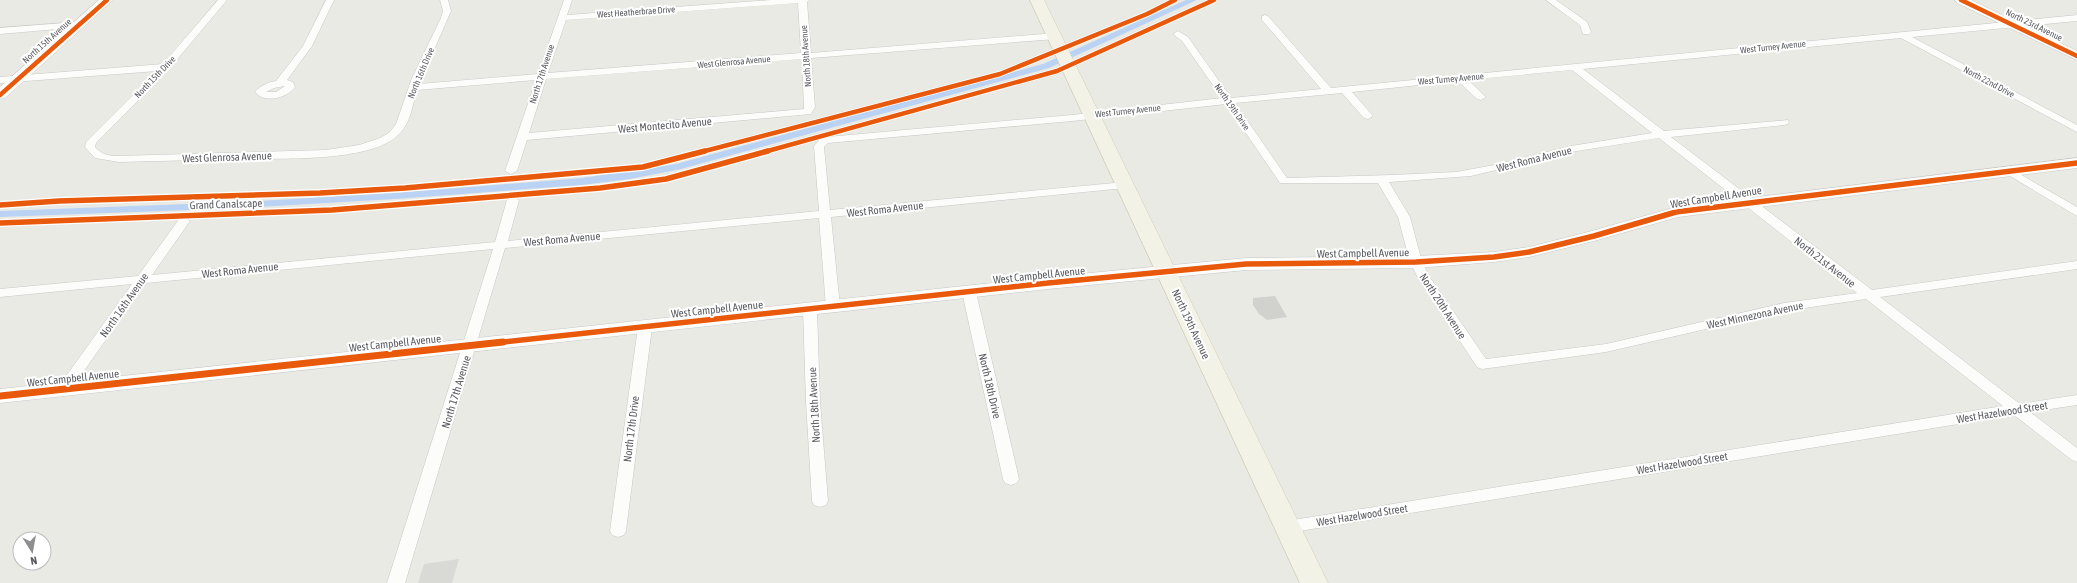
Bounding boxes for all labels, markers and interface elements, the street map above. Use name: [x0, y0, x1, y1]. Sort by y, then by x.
street label: West Heatherbrae Drive: [597, 4, 675, 20]
street label: North 23rd Avenue: [2004, 7, 2064, 43]
street label: North 15th Avenue: [21, 17, 73, 65]
street label: North 18th Avenue: [799, 25, 813, 87]
street label: West Turney Avenue: [1740, 39, 1806, 55]
street label: North 17th Avenue: [528, 43, 556, 105]
street label: North 16th Drive: [406, 46, 436, 100]
street label: North 15th Drive: [133, 54, 177, 100]
street label: West Glenrosa Avenue: [697, 54, 771, 70]
street label: North 22nd Drive: [1962, 64, 2016, 100]
street label: West Turney Avenue: [1418, 71, 1484, 87]
street label: North 19th Drive: [1212, 82, 1252, 132]
street label: West Turney Avenue: [1095, 103, 1161, 119]
street label: West Montecito Avenue: [618, 115, 712, 135]
street label: West Roma Avenue: [1495, 144, 1573, 174]
street label: West Glenrosa Avenue: [182, 149, 272, 165]
street label: West Campbell Avenue: [1669, 184, 1763, 210]
street label: Grand Canalscape: [189, 197, 263, 211]
street label: West Roma Avenue: [846, 199, 924, 219]
street label: West Roma Avenue: [523, 230, 601, 248]
street label: North 21st Avenue: [1792, 234, 1858, 290]
street label: West Campbell Avenue: [1317, 246, 1409, 260]
street label: West Roma Avenue: [201, 260, 279, 280]
street label: West Campbell Avenue: [992, 264, 1086, 286]
street label: North 16th Avenue: [97, 271, 151, 339]
street label: North 20th Avenue: [1417, 271, 1469, 341]
street label: North 19th Avenue: [1170, 287, 1212, 361]
street label: West Campbell Avenue: [670, 298, 764, 320]
street label: West Minnezona Avenue: [1706, 299, 1804, 331]
street label: West Campbell Avenue: [348, 332, 442, 354]
street label: North 18th Drive: [977, 352, 1003, 420]
street label: North 17th Avenue: [439, 354, 473, 430]
street label: West Campbell Avenue: [26, 367, 120, 389]
street label: North 18th Avenue: [806, 367, 822, 443]
street label: North 17th Drive: [621, 395, 641, 463]
street label: West Hazelwood Street: [1956, 399, 2048, 425]
street label: West Hazelwood Street: [1636, 450, 1728, 476]
street label: West Hazelwood Street: [1316, 502, 1408, 528]
north arrow: [12, 531, 52, 571]
text: N: [30, 554, 38, 567]

